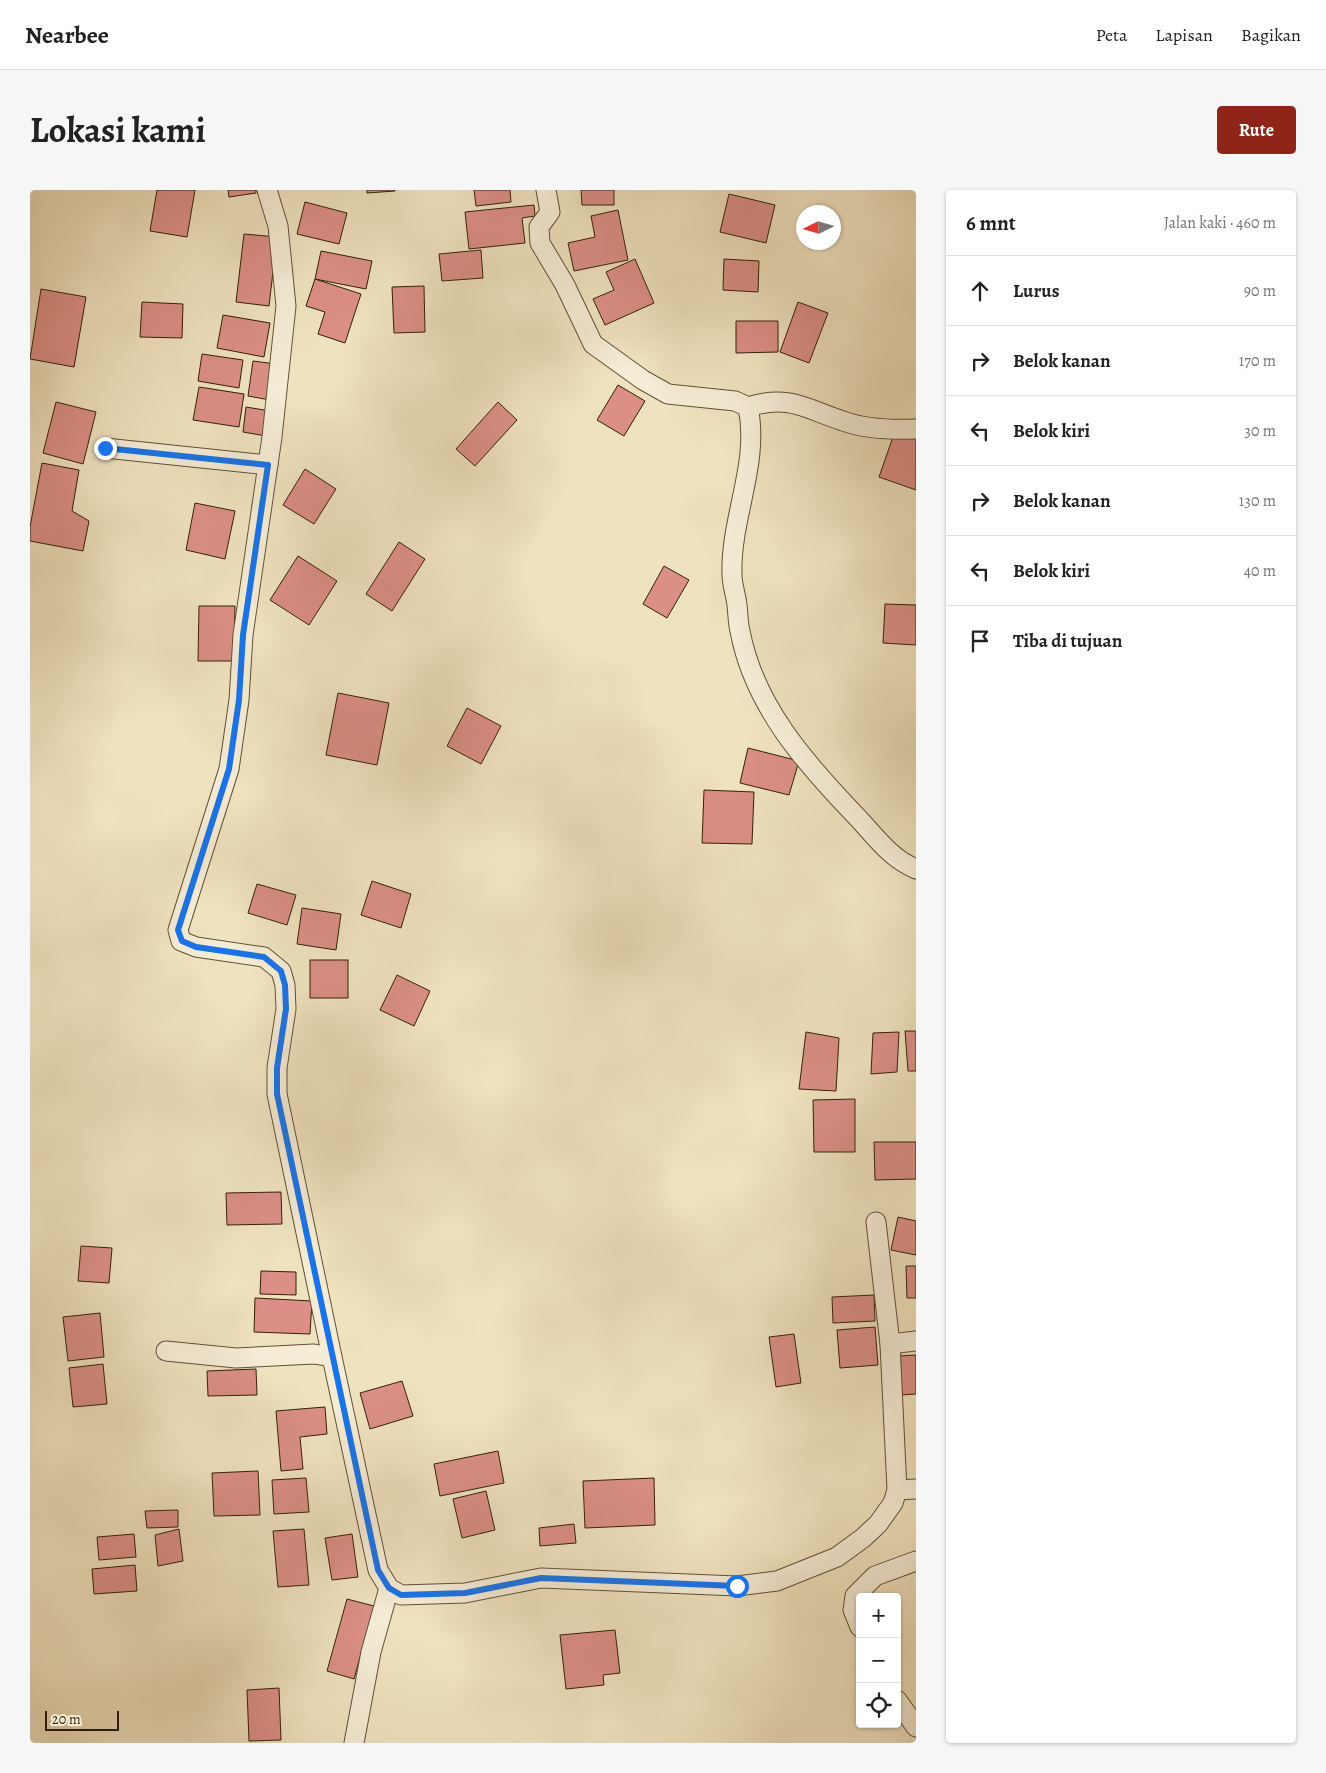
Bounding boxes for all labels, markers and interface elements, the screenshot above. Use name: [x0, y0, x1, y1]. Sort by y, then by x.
text: Nearbee: [25, 19, 109, 51]
text: Peta: [1096, 23, 1127, 47]
text: Lapisan: [1155, 23, 1213, 47]
text: Bagikan: [1241, 23, 1301, 47]
text: Lokasi kami: [30, 106, 206, 154]
button: Rute: [1217, 106, 1296, 154]
north arrow: [796, 205, 841, 250]
text: 6 mnt: [966, 209, 1016, 237]
text: Jalan kaki · 460 m: [1164, 212, 1276, 234]
icon: ahead: [966, 277, 994, 305]
text: Lurus: [1013, 278, 1059, 304]
text: 90 m: [1244, 280, 1276, 302]
icon: right: [966, 347, 994, 375]
text: Belok kanan: [1013, 348, 1111, 374]
text: 170 m: [1239, 350, 1276, 372]
icon: left: [966, 417, 994, 445]
text: Belok kiri: [1013, 418, 1090, 444]
text: 30 m: [1244, 420, 1276, 442]
route end: [94, 437, 117, 460]
icon: right: [966, 487, 994, 515]
text: Belok kanan: [1013, 488, 1111, 514]
text: 130 m: [1239, 490, 1276, 512]
icon: left: [966, 557, 994, 585]
text: Belok kiri: [1013, 558, 1090, 584]
text: 40 m: [1244, 560, 1276, 582]
icon: arrive: [966, 627, 994, 655]
text: Tiba di tujuan: [1013, 628, 1122, 654]
route start: [726, 1575, 749, 1598]
map controls: [856, 1593, 901, 1728]
button: +: [856, 1593, 901, 1638]
button: −: [856, 1638, 901, 1683]
button: locate: [856, 1683, 901, 1728]
scale bar: [45, 1708, 119, 1731]
text: 20 m: [52, 1710, 81, 1729]

